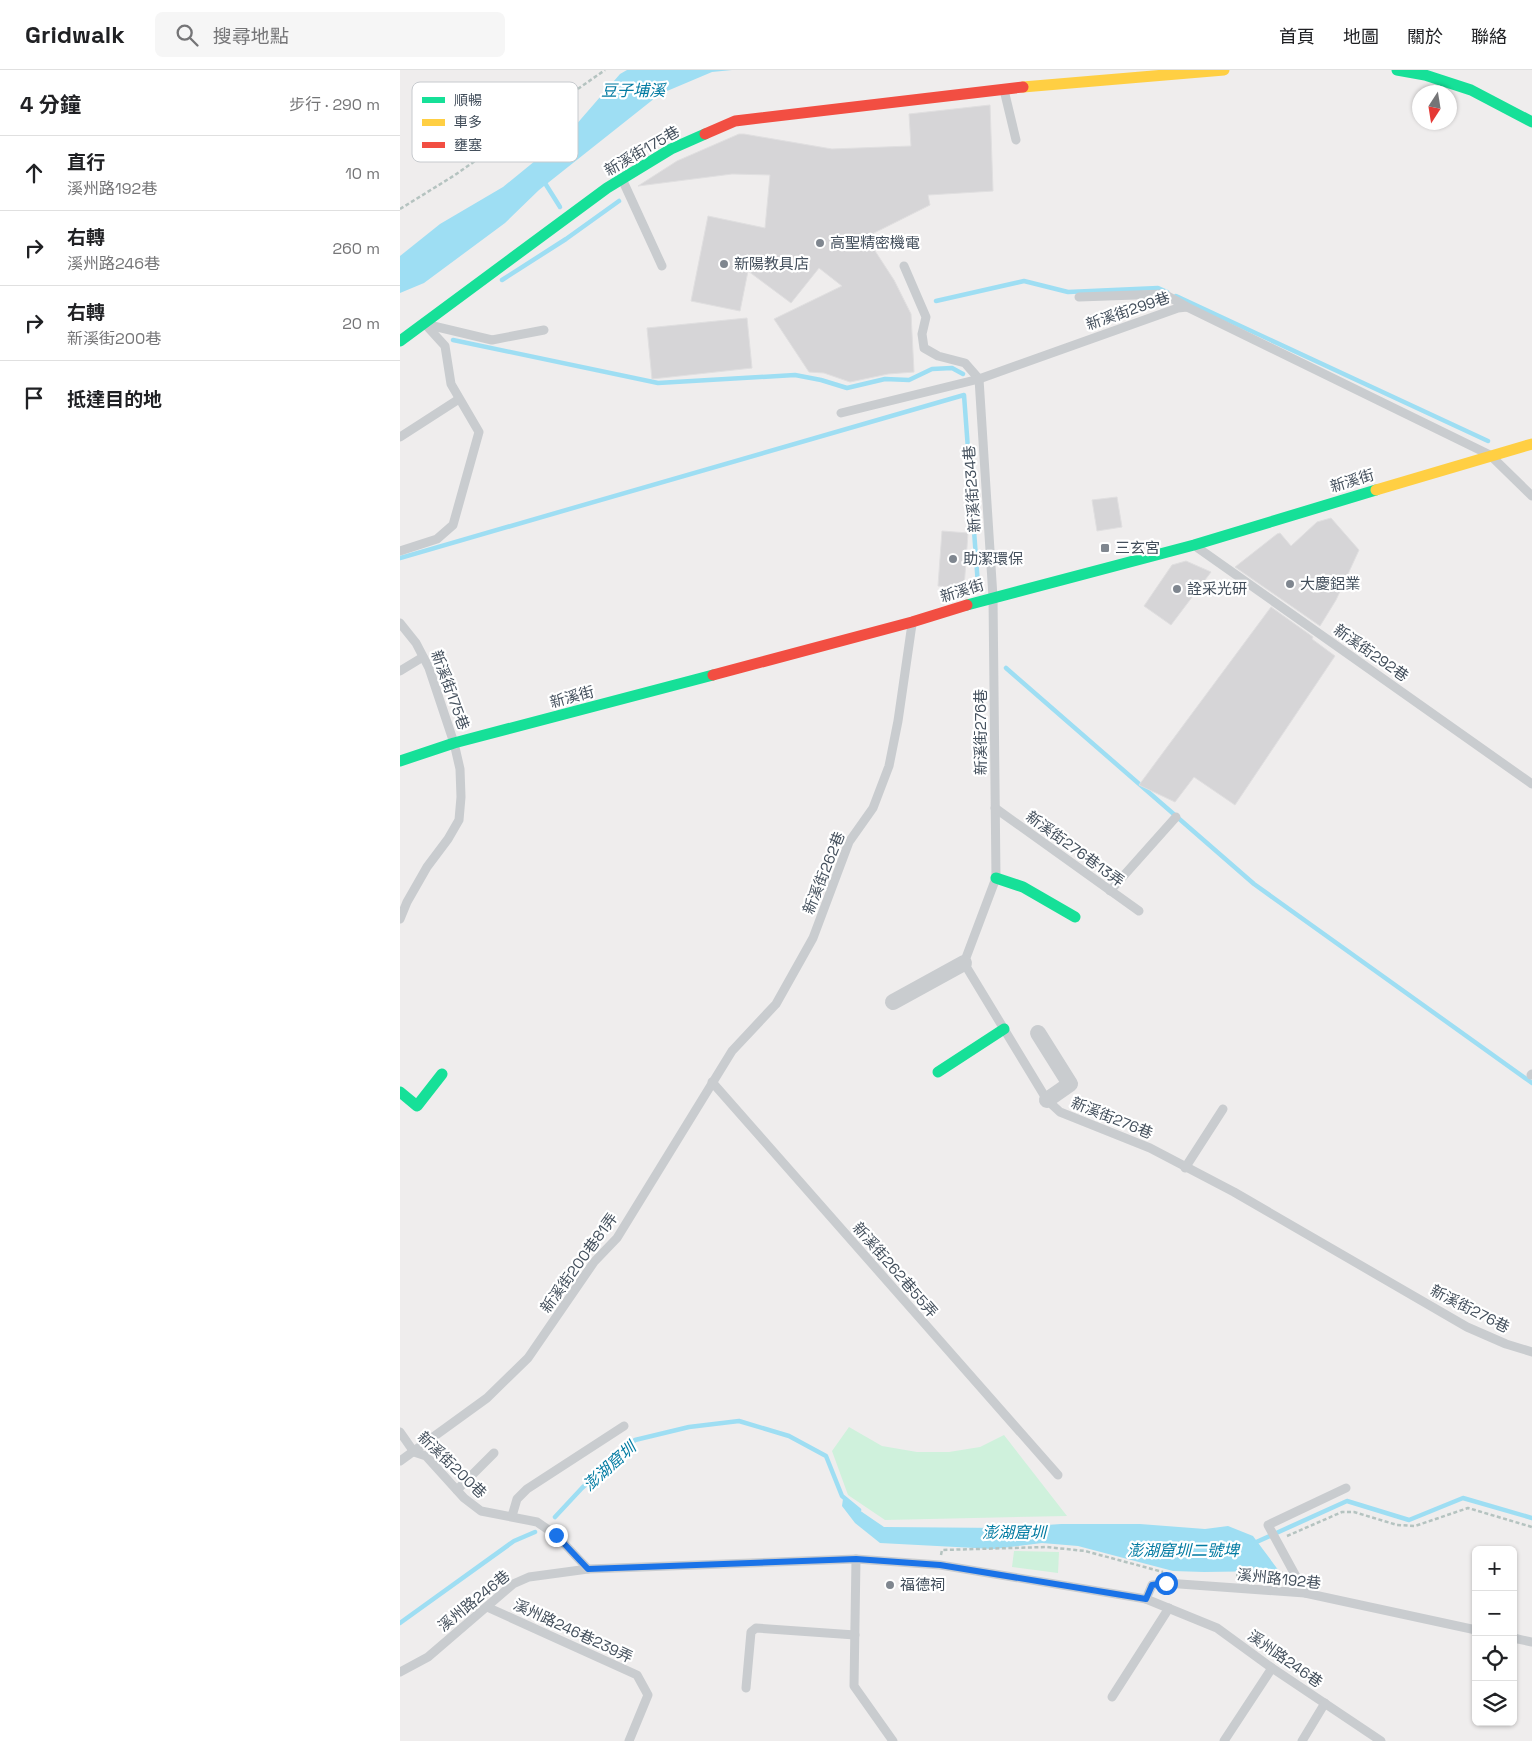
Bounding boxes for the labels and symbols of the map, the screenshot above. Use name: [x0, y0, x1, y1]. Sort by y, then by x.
water label: 豆子埔溪: [601, 80, 667, 101]
legend: [412, 82, 578, 162]
north arrow: [1412, 85, 1457, 130]
text: 順暢: [454, 91, 482, 109]
text: 車多: [454, 113, 482, 131]
street label: 新溪街175巷: [601, 121, 683, 180]
text: 壅塞: [454, 136, 482, 154]
place label: 高聖精密機電: [830, 233, 920, 252]
marker: 高聖精密機電: [814, 237, 826, 249]
place label: 新陽教具店: [734, 254, 809, 273]
marker: 新陽教具店: [718, 258, 730, 270]
street label: 新溪街299巷: [1083, 287, 1172, 334]
street label: 新溪街234巷: [959, 445, 984, 533]
street label: 新溪街: [1328, 465, 1376, 496]
place label: 三玄宮: [1115, 538, 1160, 557]
marker: 三玄宮: [1099, 542, 1111, 554]
place label: 助潔環保: [963, 549, 1023, 568]
marker: 助潔環保: [947, 553, 959, 565]
place label: 大慶鋁業: [1300, 574, 1360, 593]
street label: 新溪街: [938, 575, 986, 606]
marker: 大慶鋁業: [1284, 578, 1296, 590]
place label: 詮采光研: [1187, 579, 1247, 598]
marker: 詮采光研: [1171, 583, 1183, 595]
street label: 新溪街292巷: [1330, 620, 1412, 685]
street label: 新溪街175巷: [427, 647, 474, 732]
street label: 新溪街: [548, 682, 596, 712]
street label: 新溪街276巷: [971, 689, 990, 775]
street label: 新溪街276巷13弄: [1022, 807, 1128, 891]
street label: 新溪街262巷: [798, 829, 849, 917]
street label: 新溪街276巷: [1069, 1093, 1156, 1143]
street label: 新溪街200巷81弄: [536, 1209, 621, 1316]
street label: 新溪街262巷55弄: [849, 1218, 942, 1321]
street label: 新溪街276巷: [1427, 1280, 1513, 1337]
street label: 新溪街200巷: [414, 1427, 491, 1502]
water label: 澎湖窟圳: [579, 1436, 642, 1496]
water label: 澎湖窟圳: [982, 1522, 1048, 1543]
route end: [545, 1524, 568, 1547]
water label: 澎湖窟圳二號埤: [1127, 1540, 1241, 1561]
street label: 溪州路192巷: [1236, 1565, 1322, 1592]
street label: 溪州路246巷: [434, 1566, 514, 1635]
route start: [1155, 1572, 1178, 1595]
place label: 福德祠: [900, 1575, 945, 1594]
marker: 福德祠: [884, 1579, 896, 1591]
street label: 溪州路246巷239弄: [511, 1595, 636, 1666]
street label: 溪州路246巷: [1244, 1626, 1326, 1691]

